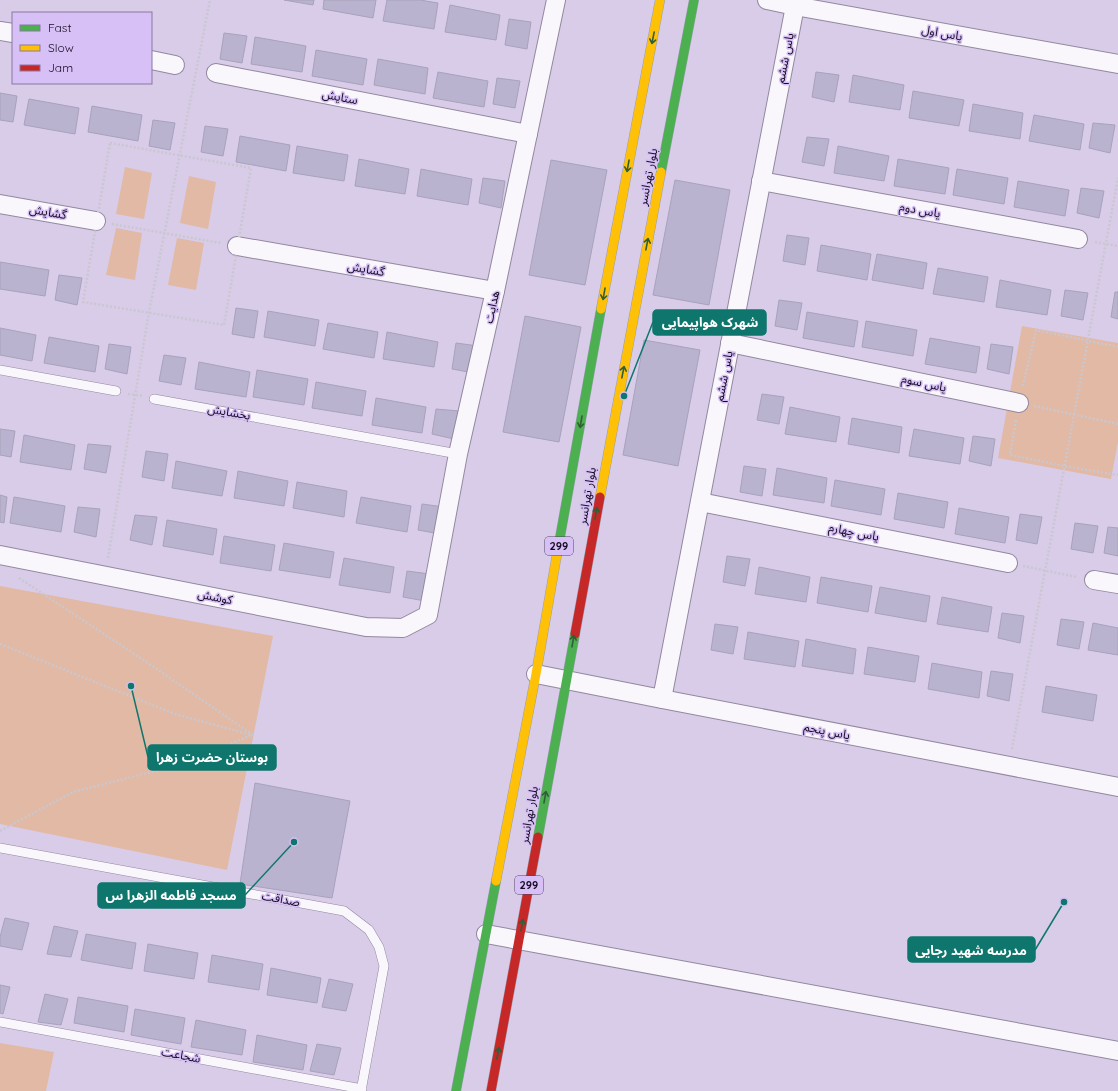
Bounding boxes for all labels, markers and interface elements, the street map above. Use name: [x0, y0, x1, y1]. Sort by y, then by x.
legend: [12, 12, 152, 84]
text: Fast: [48, 20, 72, 35]
street label: یاس اول: [920, 22, 964, 44]
one-way arrow: [648, 31, 656, 44]
street label: یاس ششم: [772, 31, 799, 85]
text: Slow: [48, 40, 74, 55]
text: Jam: [48, 60, 73, 75]
street label: ستایش: [321, 86, 359, 107]
street label: بلوار تهرانسر: [634, 147, 660, 208]
one-way arrow: [624, 159, 632, 172]
street label: یاس دوم: [898, 198, 942, 223]
street label: گشایش: [28, 201, 69, 222]
one-way arrow: [643, 238, 651, 251]
street label: گشایش: [346, 258, 387, 279]
one-way arrow: [600, 287, 608, 300]
street label: هدایت: [481, 289, 503, 325]
callout: شهرک هواپیمایی: [653, 310, 766, 335]
text: شهرک هواپیمایی: [662, 314, 758, 331]
street label: یاس ششم: [711, 349, 738, 403]
one-way arrow: [619, 366, 627, 379]
street label: یاس سوم: [900, 370, 948, 397]
street label: بخشایش: [206, 400, 252, 423]
one-way arrow: [577, 415, 585, 428]
street label: بلوار تهرانسر: [574, 466, 599, 527]
one-way arrow: [593, 507, 601, 520]
street label: یاس چهارم: [827, 519, 881, 546]
road number: 299: [545, 537, 573, 555]
street label: کوشش: [196, 586, 235, 607]
one-way arrow: [569, 635, 577, 648]
street label: یاس پنجم: [802, 719, 852, 744]
callout: بوستان حضرت زهرا: [148, 745, 276, 770]
text: بوستان حضرت زهرا: [156, 749, 268, 765]
street label: بلوار تهرانسر: [516, 785, 541, 846]
one-way arrow: [541, 791, 549, 804]
road number: 299: [515, 876, 543, 894]
callout: مسجد فاطمه الزهرا س: [98, 883, 245, 908]
text: مسجد فاطمه الزهرا س: [105, 887, 237, 903]
street label: صداقت: [261, 888, 302, 909]
one-way arrow: [518, 919, 526, 932]
callout: مدرسه شهید رجایی: [908, 937, 1035, 962]
text: مدرسه شهید رجایی: [915, 942, 1027, 958]
street label: شجاعت: [160, 1043, 202, 1066]
one-way arrow: [494, 1047, 502, 1060]

